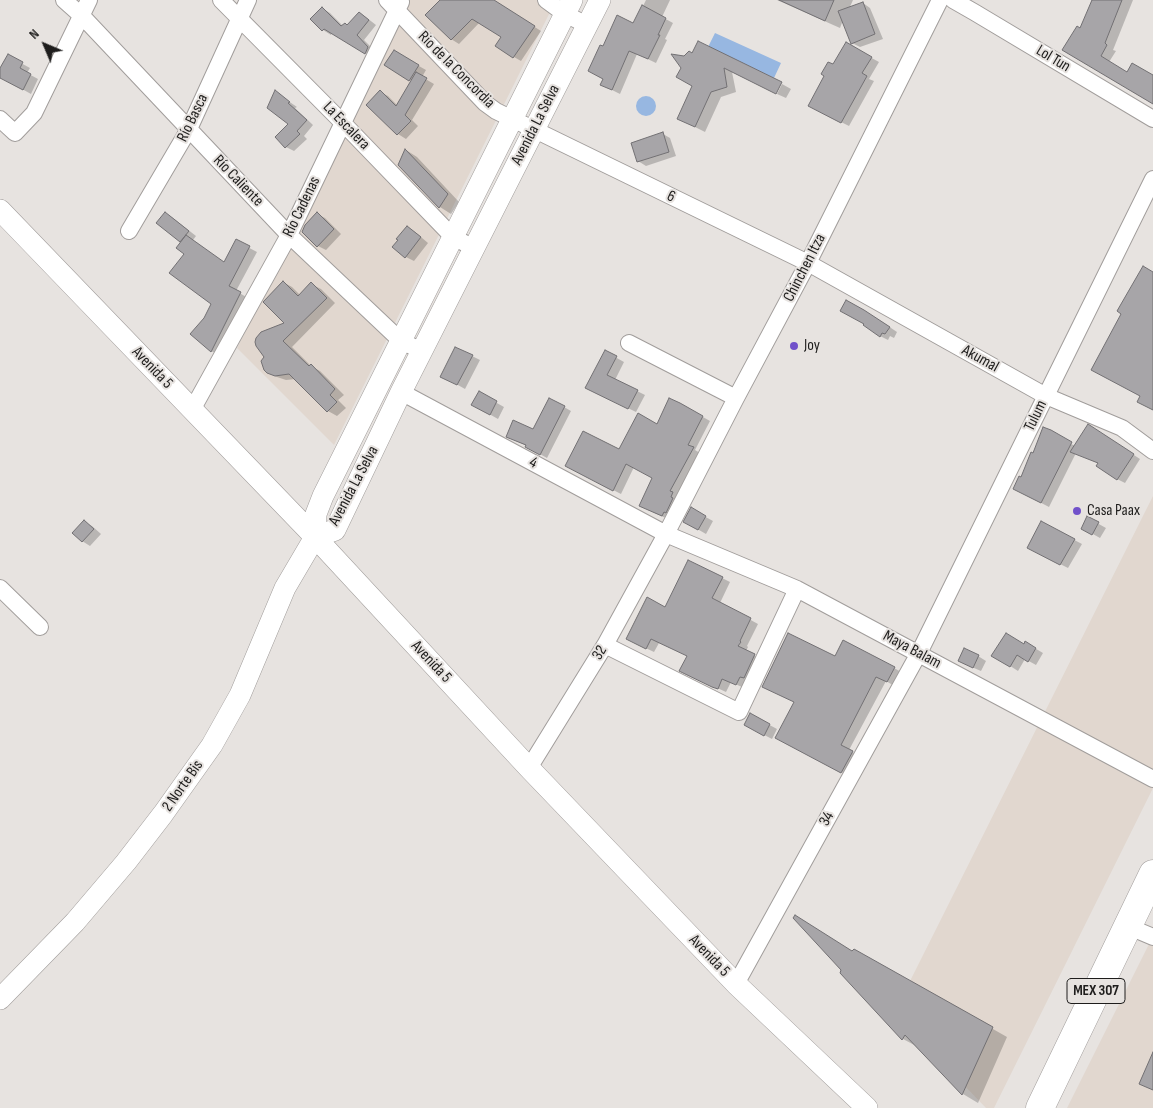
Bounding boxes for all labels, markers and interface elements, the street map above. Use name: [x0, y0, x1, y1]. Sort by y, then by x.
north arrow: [20, 20, 70, 70]
text: N: [25, 25, 43, 43]
street label: Rio de la Concordia: [413, 27, 499, 113]
street label: Lol Tun: [1032, 41, 1074, 77]
street label: Avenida La Selva: [508, 82, 564, 168]
street label: Río Basca: [173, 91, 213, 145]
street label: La Escalera: [319, 98, 373, 154]
street label: Río Caliente: [209, 151, 267, 211]
street label: Río Cadenas: [279, 174, 325, 240]
street label: 6: [664, 187, 678, 207]
street label: Chinchen Itza: [780, 231, 830, 305]
place label: Joy: [804, 336, 820, 356]
marker: Joy: [788, 340, 800, 352]
street label: Akumal: [958, 341, 1002, 377]
street label: Avenida 5: [127, 343, 177, 393]
street label: Tulum: [1020, 397, 1052, 435]
street label: Avenida La Selva: [325, 443, 383, 529]
street label: 4: [526, 453, 540, 473]
place label: Casa Paax: [1087, 501, 1140, 521]
marker: Casa Paax: [1071, 505, 1083, 517]
street label: Maya Balam: [880, 627, 944, 673]
street label: Avenida 5: [407, 637, 455, 687]
street label: 32: [588, 642, 612, 664]
street label: 2 Norte Bis: [158, 757, 208, 815]
street label: 34: [815, 808, 839, 830]
street label: Avenida 5: [684, 931, 734, 981]
road number: MEX 307: [1067, 978, 1125, 1004]

